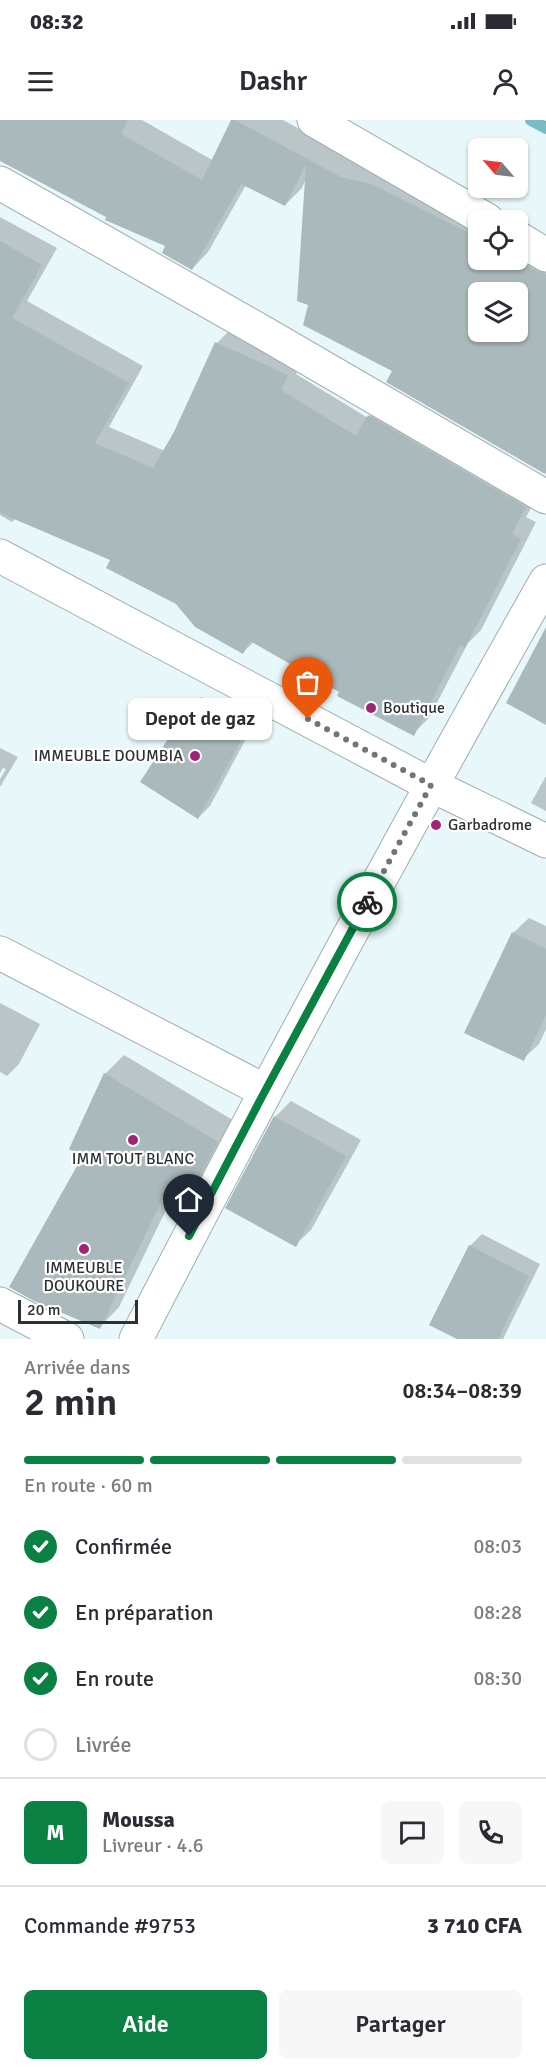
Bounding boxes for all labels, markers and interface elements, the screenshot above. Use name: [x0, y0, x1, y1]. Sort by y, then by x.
text: 08:32: [30, 8, 84, 35]
icon: menu: [24, 65, 57, 98]
text: Dashr: [239, 65, 307, 98]
icon: person: [489, 65, 522, 98]
north arrow: [468, 138, 528, 198]
map controls: [468, 138, 528, 342]
button: locate: [468, 210, 528, 270]
button: layers: [468, 282, 528, 342]
pin: [282, 657, 333, 719]
icon: bag: [291, 666, 324, 699]
callout: Depot de gaz: [128, 698, 272, 740]
place label: Boutique: [383, 698, 445, 718]
marker: Boutique: [364, 701, 378, 715]
text: Depot de gaz: [145, 706, 255, 731]
place label: IMMEUBLE DOUMBIA: [34, 746, 183, 766]
marker: IMMEUBLE DOUMBIA: [188, 749, 202, 763]
place label: Garbadrome: [448, 815, 532, 835]
marker: Garbadrome: [429, 818, 443, 832]
courier: [337, 872, 397, 932]
icon: bike: [351, 886, 384, 919]
marker: IMM TOUT BLANC: [126, 1133, 140, 1147]
place label: IMM TOUT BLANC: [72, 1149, 194, 1169]
pin: [163, 1174, 214, 1236]
icon: home: [172, 1183, 205, 1216]
marker: IMMEUBLE DOUKOURE: [77, 1242, 91, 1256]
place label: IMMEUBLE DOUKOURE: [44, 1258, 124, 1296]
scale bar: [18, 1297, 138, 1324]
text: 20 m: [27, 1300, 61, 1320]
text: Arrivée dans: [24, 1355, 130, 1380]
text: 08:34–08:39: [403, 1377, 522, 1404]
text: 2 min: [24, 1378, 117, 1426]
text: En route · 60 m: [24, 1473, 153, 1498]
icon: check: [24, 1530, 57, 1563]
text: Confirmée: [75, 1533, 172, 1560]
text: 08:03: [473, 1534, 522, 1559]
icon: check: [24, 1596, 57, 1629]
text: En préparation: [75, 1599, 214, 1626]
text: 08:28: [473, 1600, 522, 1625]
icon: check: [24, 1662, 57, 1695]
text: En route: [75, 1665, 154, 1692]
text: 08:30: [473, 1666, 522, 1691]
text: Livrée: [75, 1731, 132, 1758]
button: chat: [381, 1801, 444, 1864]
button: phone: [459, 1801, 522, 1864]
text: Moussa: [102, 1806, 175, 1833]
text: M: [46, 1819, 65, 1846]
text: Livreur · 4.6: [102, 1833, 203, 1858]
text: Commande #9753: [24, 1912, 196, 1939]
text: 3 710 CFA: [427, 1912, 522, 1939]
button: Aide: [24, 1990, 267, 2059]
button: Partager: [279, 1990, 522, 2059]

